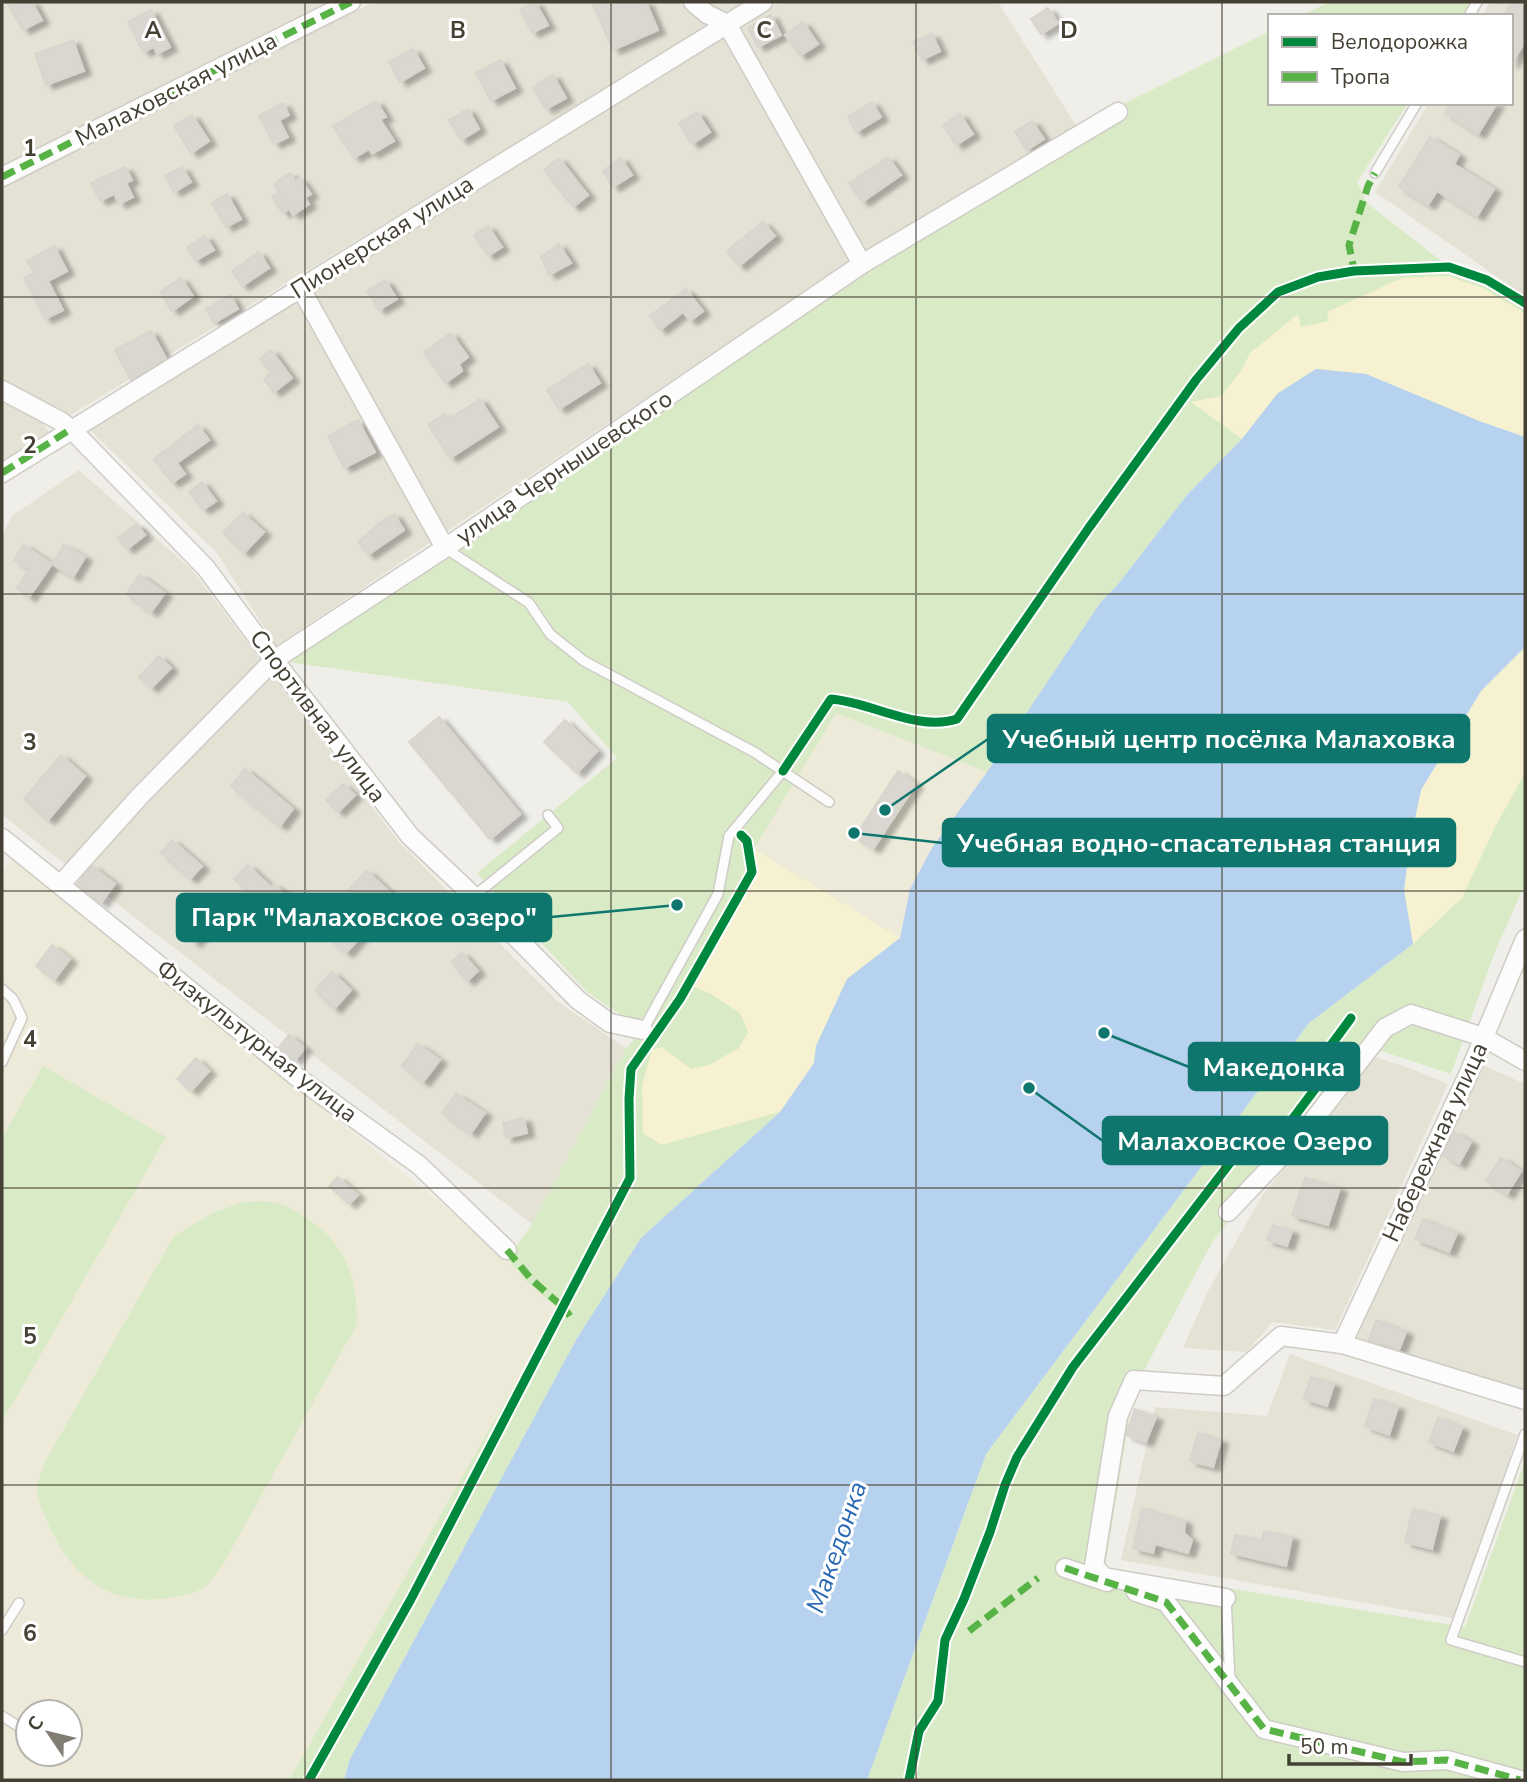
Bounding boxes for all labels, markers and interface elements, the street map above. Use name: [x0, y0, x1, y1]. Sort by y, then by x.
legend: [1268, 14, 1513, 105]
text: A: [144, 15, 162, 46]
text: B: [450, 15, 466, 46]
text: C: [756, 15, 772, 46]
text: D: [1060, 15, 1078, 46]
street label: Малаховская улица: [70, 24, 282, 154]
text: Велодорожка: [1331, 28, 1468, 56]
text: Тропа: [1331, 63, 1390, 91]
text: 1: [23, 133, 37, 164]
street label: Пионерская улица: [284, 168, 480, 306]
street label: улица Чернышевского: [449, 382, 679, 552]
text: 2: [23, 430, 37, 461]
street label: Спортивная улица: [242, 623, 394, 809]
callout: Учебный центр посёлка Малаховка: [988, 715, 1469, 762]
text: Учебный центр посёлка Малаховка: [1002, 722, 1455, 757]
text: 3: [23, 727, 37, 758]
callout: Учебная водно-спасательная станция: [943, 819, 1455, 866]
text: Учебная водно-спасательная станция: [956, 826, 1441, 861]
callout: Парк "Малаховское озеро": [177, 894, 551, 941]
text: Парк "Малаховское озеро": [191, 900, 537, 935]
street label: Физкультурная улица: [150, 952, 364, 1130]
text: 4: [23, 1024, 37, 1055]
street label: Набережная улица: [1375, 1037, 1495, 1247]
callout: Македонка: [1189, 1043, 1359, 1090]
text: Македонка: [1203, 1050, 1345, 1085]
callout: Малаховское Озеро: [1103, 1117, 1387, 1164]
text: Малаховское Озеро: [1117, 1124, 1373, 1159]
text: 5: [23, 1321, 37, 1352]
water label: Македонка: [798, 1477, 875, 1618]
text: 6: [23, 1618, 37, 1649]
north arrow: [14, 1698, 84, 1768]
text: С: [22, 1711, 50, 1737]
scale bar: [1289, 1722, 1412, 1766]
text: 50 m: [1300, 1733, 1349, 1761]

